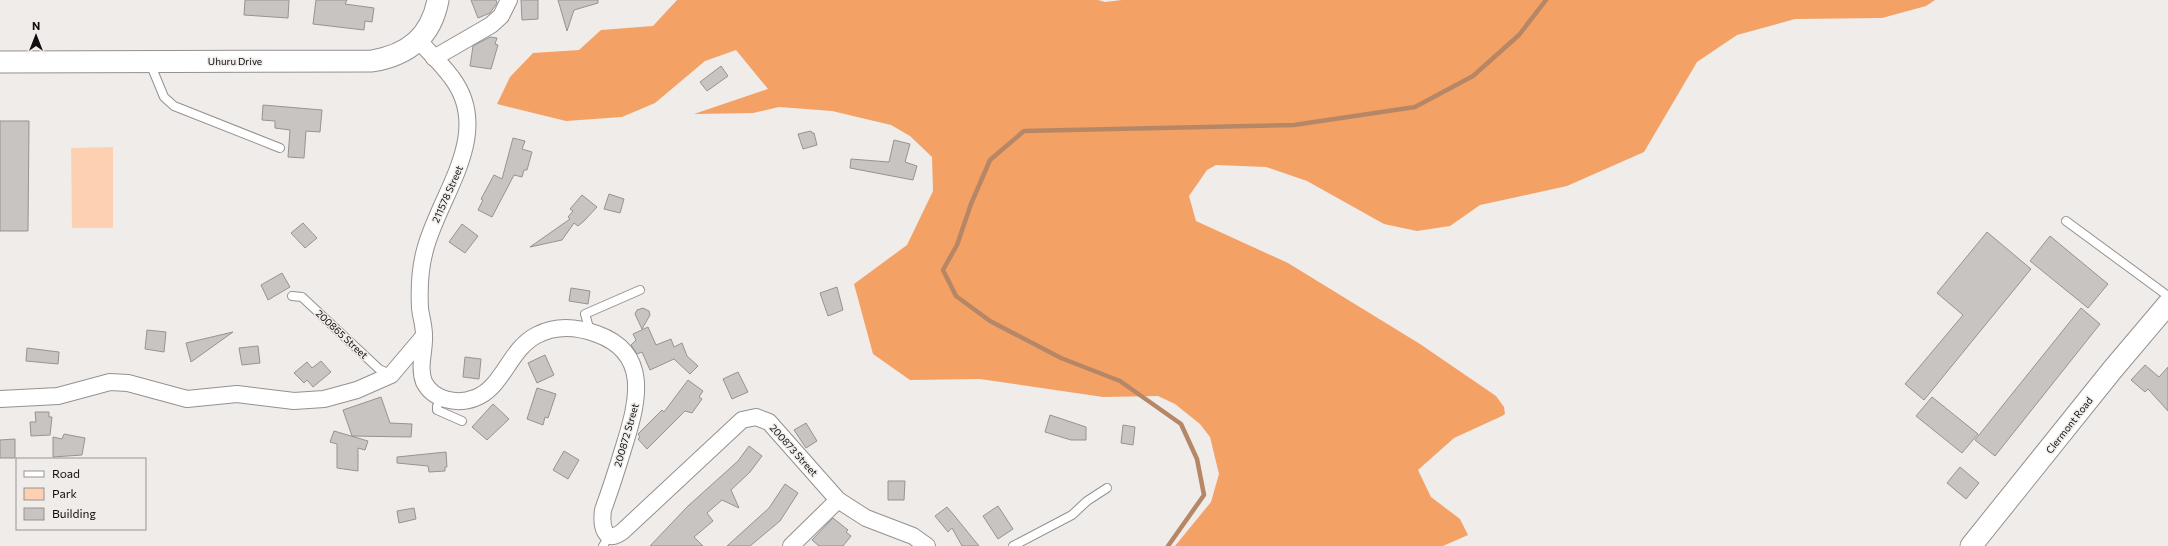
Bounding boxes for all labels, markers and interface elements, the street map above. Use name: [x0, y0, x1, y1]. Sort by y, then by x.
north arrow: [16, 16, 56, 56]
text: N: [32, 19, 40, 32]
street label: Uhuru Drive: [208, 55, 262, 67]
street label: 211578 Street: [429, 164, 465, 224]
street label: 200865 Street: [314, 307, 370, 361]
street label: Clermont Road: [2043, 394, 2095, 456]
street label: 200872 Street: [611, 402, 641, 468]
street label: 200873 Street: [768, 422, 820, 478]
legend: [16, 458, 146, 530]
text: Road: [52, 466, 80, 480]
text: Park: [52, 486, 78, 500]
text: Building: [52, 506, 96, 520]

